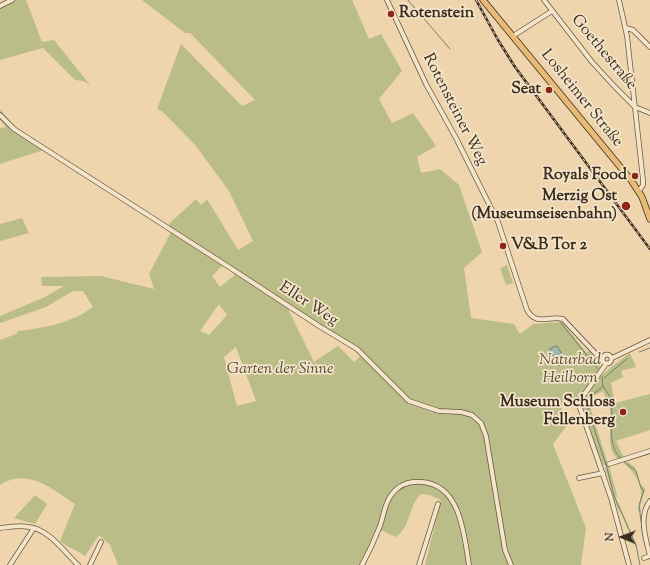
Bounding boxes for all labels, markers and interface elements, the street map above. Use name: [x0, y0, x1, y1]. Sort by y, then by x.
place label: Rotenstein: [399, 4, 474, 24]
marker: Rotenstein: [386, 9, 396, 19]
street label: Goethestraße: [566, 11, 640, 95]
street label: Losheimer Straße: [536, 46, 626, 152]
street label: Rotensteiner Weg: [417, 51, 491, 169]
place label: Seat: [511, 80, 541, 100]
marker: Seat: [544, 85, 554, 95]
place label: Royals Food: [543, 166, 627, 186]
marker: Royals Food: [630, 171, 640, 181]
place label: Merzig Ost (Museumseisenbahn): [471, 187, 617, 225]
marker: Merzig Ost (Museumseisenbahn): [620, 200, 632, 212]
place label: V&B Tor 2: [511, 236, 587, 256]
marker: V&B Tor 2: [498, 241, 508, 251]
street label: Eller Weg: [275, 279, 341, 331]
park label: Naturbad Heilborn: [539, 351, 601, 389]
park label: Garten der Sinne: [227, 360, 333, 380]
place label: Museum Schloss Fellenberg: [500, 393, 615, 431]
marker: Museum Schloss Fellenberg: [618, 407, 628, 417]
north arrow: [602, 517, 642, 557]
text: N: [602, 532, 618, 541]

